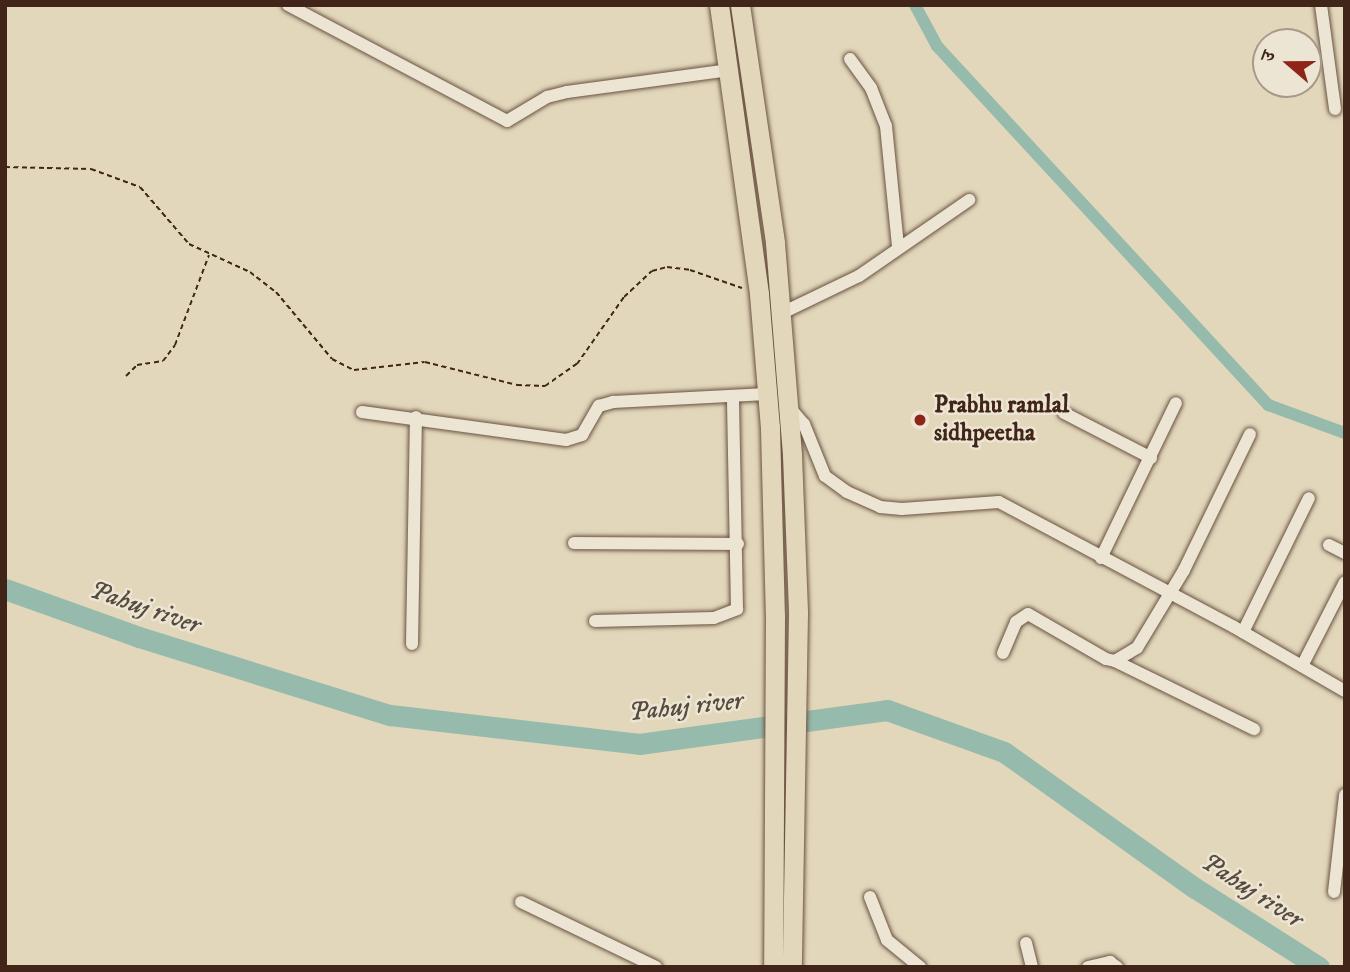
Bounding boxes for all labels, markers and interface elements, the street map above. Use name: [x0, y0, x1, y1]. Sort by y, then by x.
north arrow: [1252, 28, 1322, 98]
text: उ: [1256, 48, 1281, 65]
place label: Prabhu ramlal sidhpeetha: [934, 392, 1069, 448]
marker: Prabhu ramlal sidhpeetha: [912, 412, 928, 428]
water label: Pahuj river: [86, 575, 204, 641]
water label: Pahuj river: [627, 685, 745, 729]
water label: Pahuj river: [1195, 847, 1309, 935]

